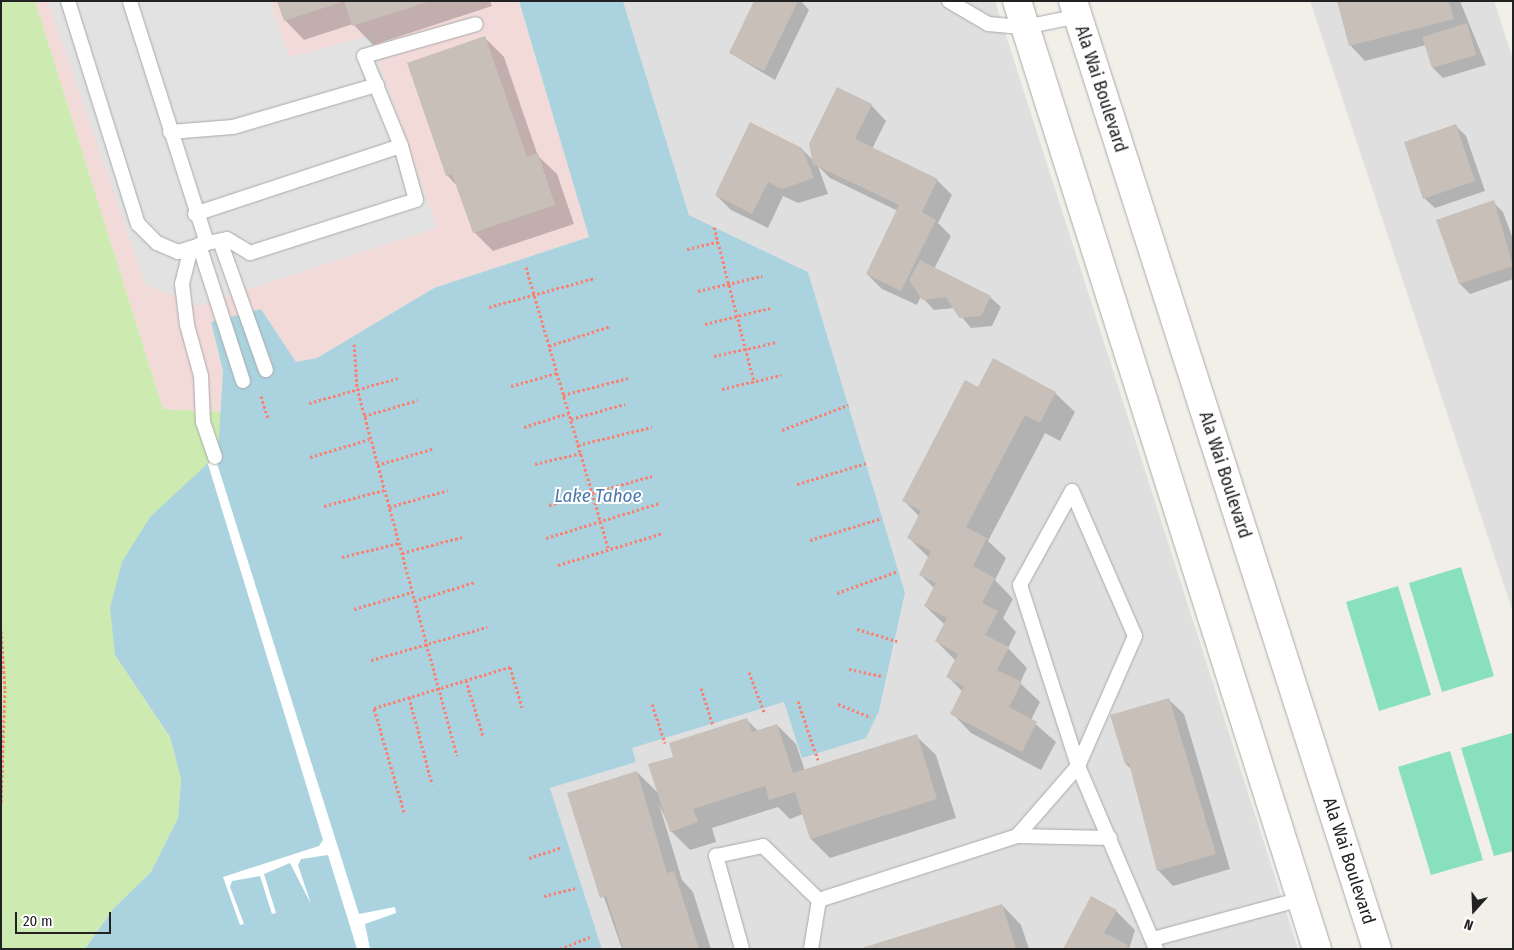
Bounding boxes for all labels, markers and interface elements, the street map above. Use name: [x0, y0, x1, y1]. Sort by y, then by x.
street label: Ala Wai Boulevard: [1070, 23, 1132, 155]
street label: Ala Wai Boulevard: [1194, 409, 1256, 541]
water label: Lake Tahoe: [554, 485, 642, 507]
street label: Ala Wai Boulevard: [1318, 795, 1380, 927]
north arrow: [1449, 885, 1499, 935]
scale bar: [18, 902, 114, 934]
text: 20 m: [23, 912, 53, 930]
text: N: [1462, 915, 1476, 934]

